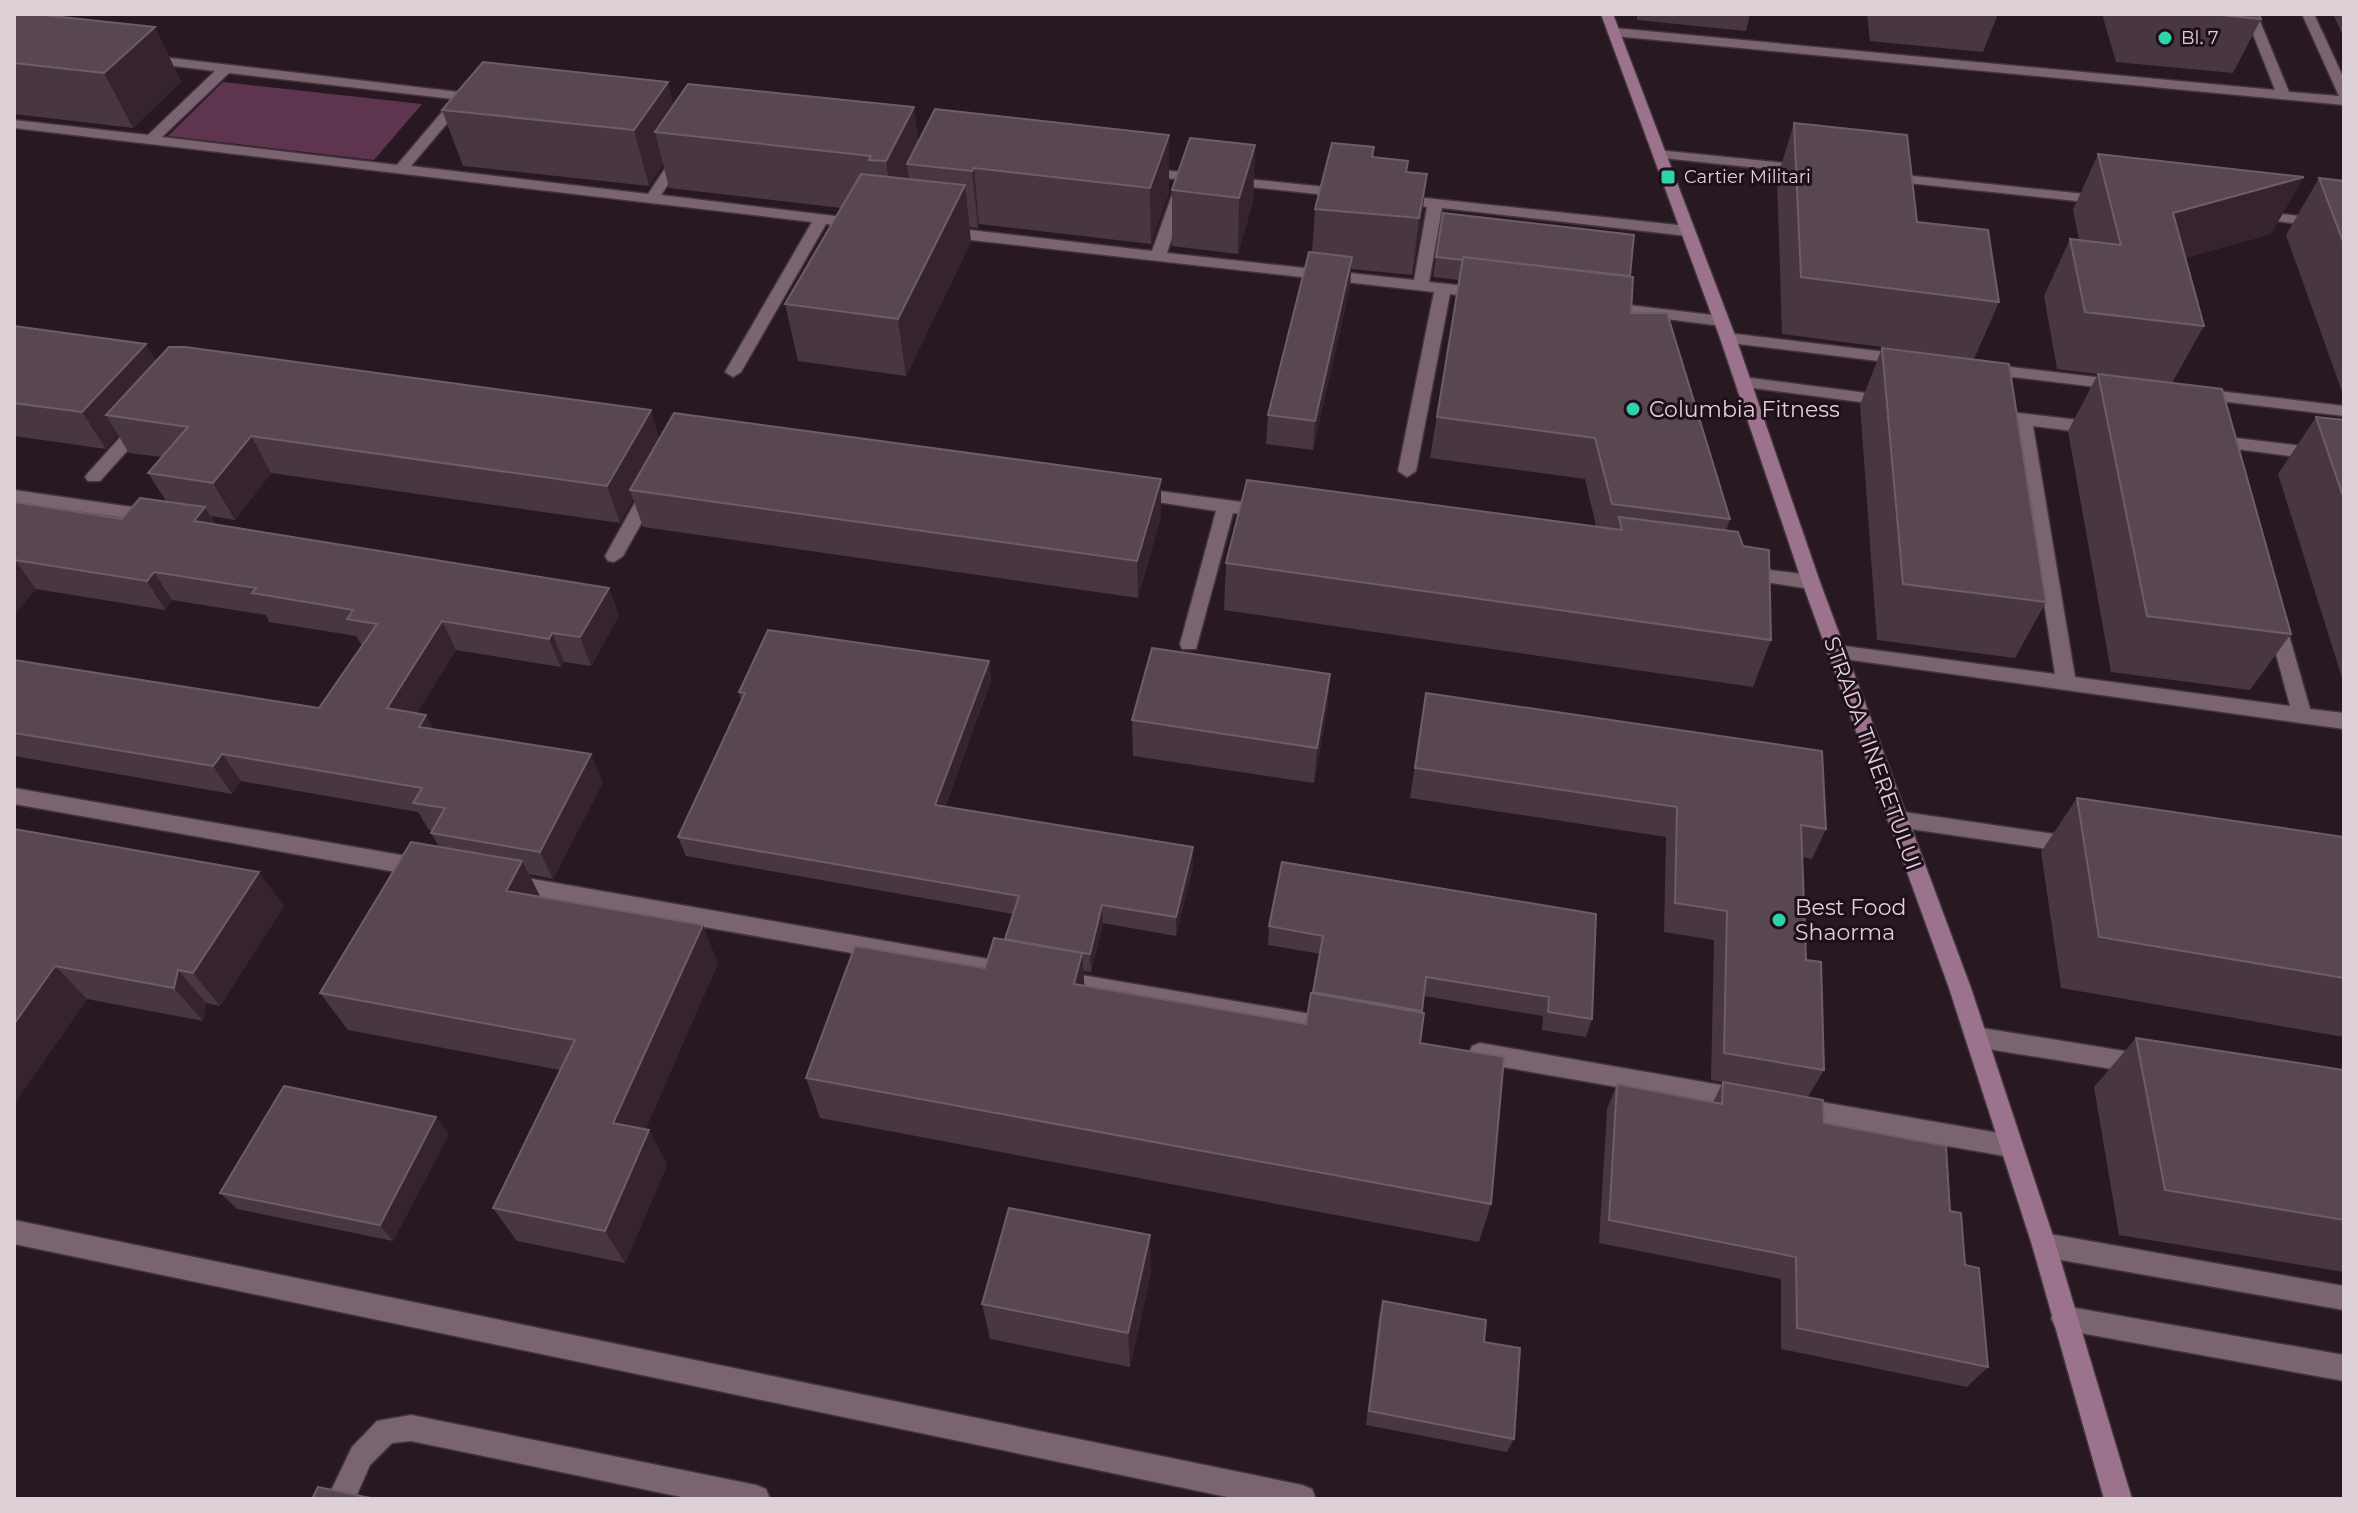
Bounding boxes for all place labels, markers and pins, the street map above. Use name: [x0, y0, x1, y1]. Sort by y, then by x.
place label: Bl. 7: [2181, 27, 2219, 49]
marker: Bl. 7: [2156, 29, 2174, 47]
place label: Cartier Militari: [1684, 166, 1811, 188]
marker: Cartier Militari: [1659, 168, 1677, 186]
place label: Columbia Fitness: [1649, 396, 1840, 423]
marker: Columbia Fitness: [1624, 400, 1642, 418]
place label: Best Food Shaorma: [1795, 894, 1906, 946]
marker: Best Food Shaorma: [1770, 911, 1788, 929]

